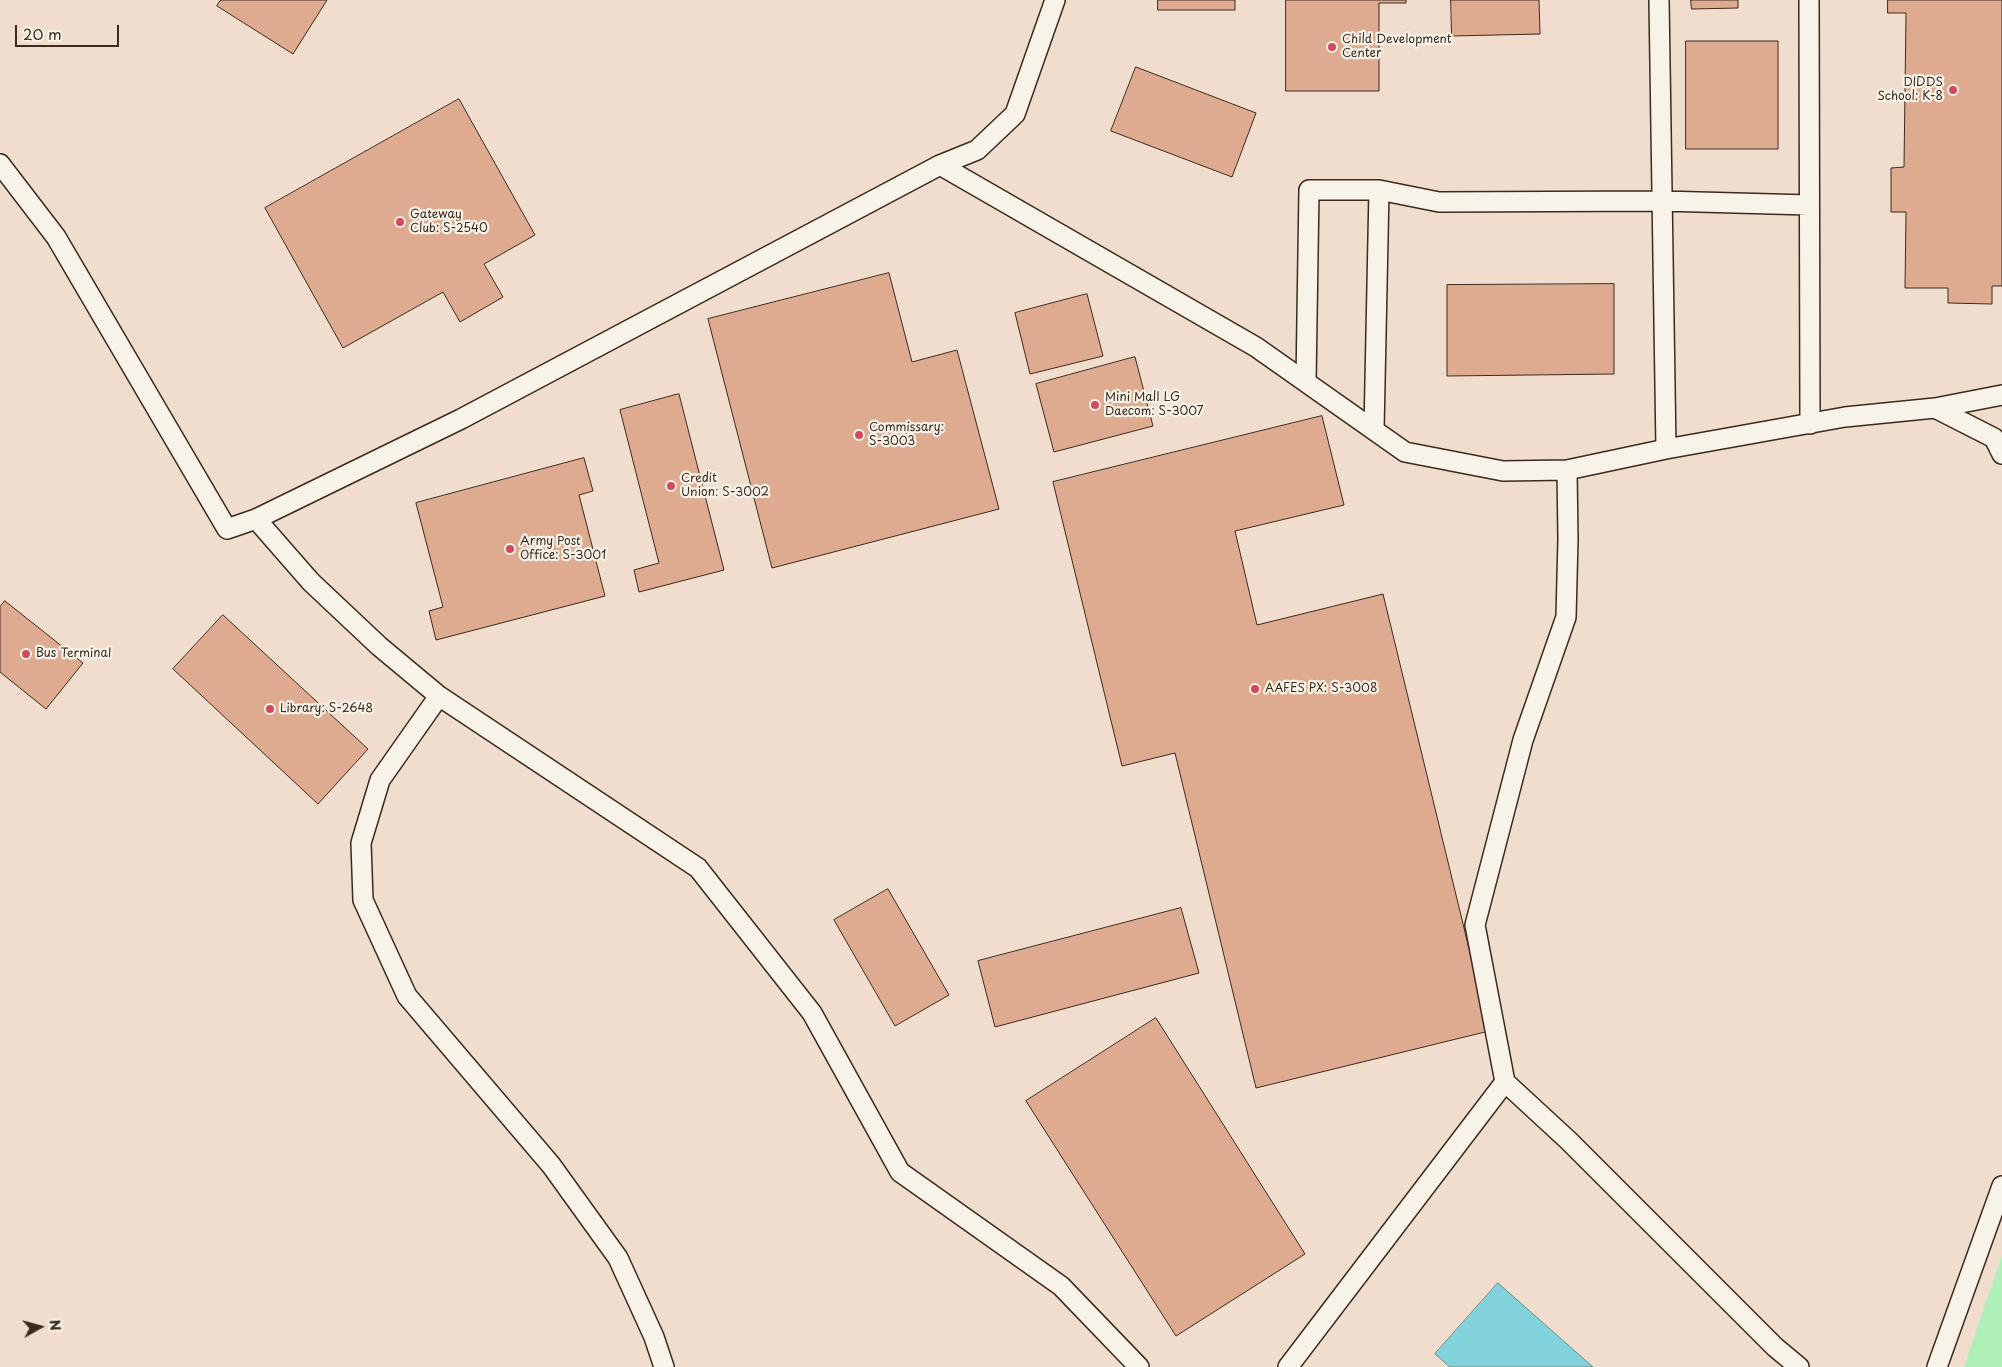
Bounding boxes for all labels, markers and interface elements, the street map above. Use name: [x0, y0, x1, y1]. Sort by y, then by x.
scale bar: [18, 15, 121, 47]
text: 20 m: [23, 22, 62, 45]
place label: Child Development Center: [1342, 33, 1452, 61]
marker: Child Development Center: [1326, 41, 1338, 53]
place label: DlDDS School: K-8: [1877, 76, 1943, 104]
marker: DlDDS School: K-8: [1947, 84, 1959, 96]
place label: Gateway Club: S-2540: [410, 208, 488, 236]
marker: Gateway Club: S-2540: [394, 216, 406, 228]
place label: Mini Mall LG Daecom: S-3007: [1105, 391, 1204, 419]
marker: Mini Mall LG Daecom: S-3007: [1089, 399, 1101, 411]
place label: Commissary: S-3003: [869, 421, 944, 449]
marker: Commissary: S-3003: [853, 429, 865, 441]
place label: Credit Union: S-3002: [681, 472, 769, 500]
marker: Credit Union: S-3002: [665, 480, 677, 492]
place label: Army Post Office: S-3001: [520, 535, 606, 563]
marker: Army Post Office: S-3001: [504, 543, 516, 555]
place label: Bus Terminal: [36, 647, 111, 661]
marker: Bus Terminal: [20, 648, 32, 660]
place label: AAFES PX: S-3008: [1265, 682, 1377, 696]
marker: AAFES PX: S-3008: [1249, 683, 1261, 695]
place label: Library: S-2648: [280, 702, 373, 716]
marker: Library: S-2648: [264, 703, 276, 715]
north arrow: [15, 1302, 65, 1352]
text: N: [44, 1318, 66, 1332]

